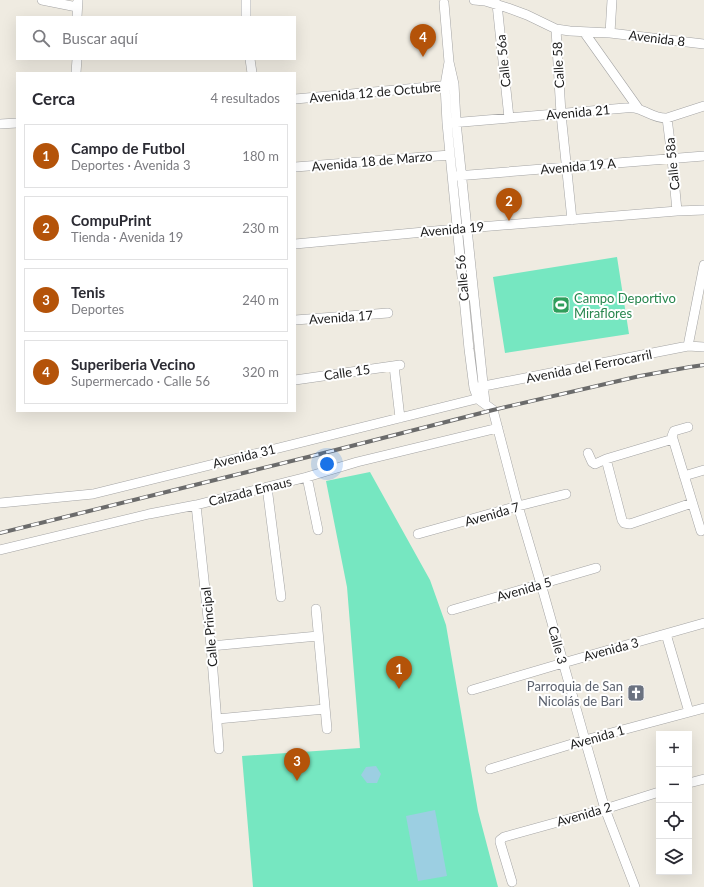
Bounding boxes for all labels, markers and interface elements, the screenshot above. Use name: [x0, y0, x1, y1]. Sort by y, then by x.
search box: [16, 16, 296, 60]
pin: 4: [410, 24, 436, 57]
icon: search: [30, 27, 52, 49]
street label: Avenida 8: [628, 27, 686, 49]
text: Buscar aquí: [62, 29, 138, 47]
street label: Calle 56a: [492, 34, 514, 88]
street label: Calle 58: [549, 41, 567, 89]
street label: Avenida 12 de Octubre: [309, 78, 442, 106]
text: Cerca: [32, 88, 75, 109]
text: 4 resultados: [210, 90, 280, 106]
street label: Avenida 21: [545, 101, 611, 123]
street label: Calle 58a: [661, 137, 683, 191]
text: Campo de Futbol: [71, 139, 185, 157]
text: 1: [42, 148, 50, 164]
text: 180 m: [242, 148, 279, 164]
street label: Avenida 18 de Marzo: [311, 148, 433, 174]
street label: Avenida 19 A: [540, 155, 617, 177]
text: Deportes · Avenida 3: [71, 157, 190, 173]
pin: 2: [496, 188, 522, 221]
text: CompuPrint: [71, 211, 151, 229]
street label: Avenida 19: [419, 218, 485, 240]
text: 2: [42, 220, 50, 236]
text: 230 m: [242, 220, 279, 236]
text: Tienda · Avenida 19: [71, 229, 183, 245]
street label: Calle 56: [452, 254, 472, 302]
text: Tenis: [71, 283, 105, 301]
place label: Campo Deportivo Miraflores: [574, 290, 676, 321]
text: 3: [42, 292, 50, 308]
text: 240 m: [242, 292, 279, 308]
sports icon: Campo Deportivo Miraflores: [551, 295, 571, 315]
text: Deportes: [71, 301, 124, 317]
street label: Avenida 17: [308, 307, 374, 327]
street label: Avenida del Ferrocarril: [525, 346, 653, 386]
text: Superiberia Vecino: [71, 355, 195, 373]
street label: Calle 15: [323, 361, 371, 383]
text: 4: [42, 364, 50, 380]
text: 320 m: [242, 364, 279, 380]
text: Supermercado · Calle 56: [71, 373, 210, 389]
street label: Avenida 31: [211, 440, 277, 472]
your location: [317, 454, 337, 474]
street label: Calzada Emaus: [207, 473, 294, 509]
street label: Avenida 7: [463, 498, 522, 529]
street label: Avenida 5: [495, 574, 553, 604]
street label: Calle Principal: [198, 586, 220, 668]
street label: Calle 3: [545, 624, 571, 666]
street label: Avenida 3: [582, 634, 640, 664]
pin: 1: [386, 656, 412, 689]
place label: Parroquia de San Nicolás de Bari: [527, 678, 623, 709]
church icon: Parroquia de San Nicolás de Bari: [626, 683, 646, 703]
street label: Avenida 1: [568, 722, 626, 752]
map controls: [656, 731, 692, 875]
button: +: [656, 731, 692, 767]
pin: 3: [284, 748, 310, 781]
button: −: [656, 767, 692, 803]
street label: Avenida 2: [555, 799, 613, 829]
button: locate: [656, 803, 692, 839]
button: layers: [656, 839, 692, 875]

